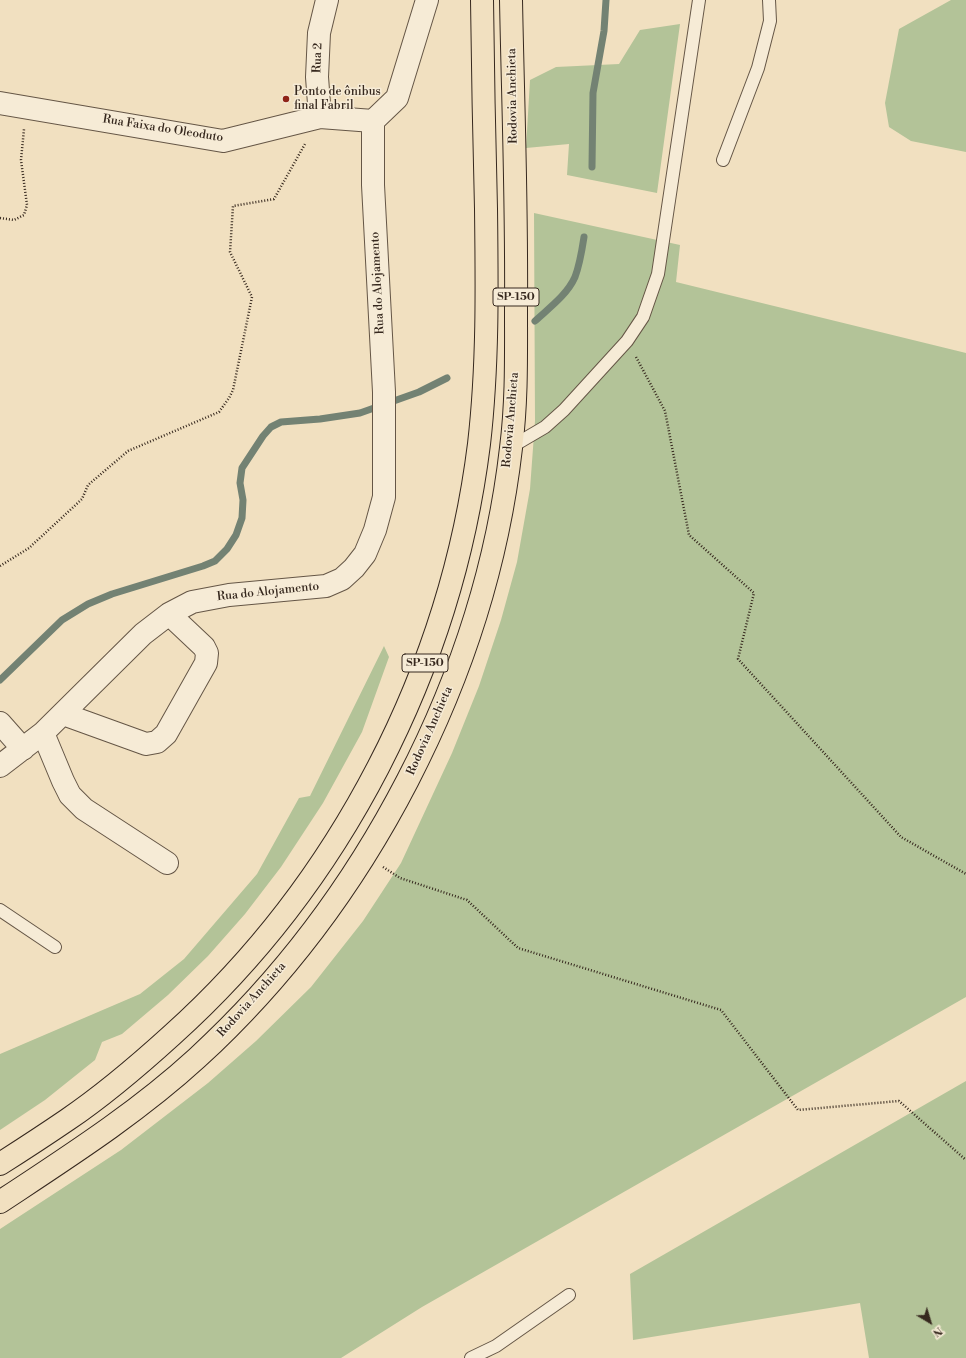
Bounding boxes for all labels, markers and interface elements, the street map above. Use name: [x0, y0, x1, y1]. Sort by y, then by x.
street label: Rua 2: [310, 43, 326, 73]
street label: Rodovia Anchieta: [505, 48, 521, 144]
place label: Ponto de ônibus final Fabril: [294, 85, 381, 113]
marker: Ponto de ônibus final Fabril: [281, 94, 291, 104]
street label: Rua Faixa do Oleoduto: [102, 112, 224, 146]
street label: Rua do Alojamento: [368, 231, 388, 335]
road number: SP-150: [493, 288, 539, 306]
street label: Rodovia Anchieta: [500, 372, 522, 468]
street label: Rua do Alojamento: [216, 579, 320, 605]
road number: SP-150: [402, 654, 448, 672]
street label: Rodovia Anchieta: [404, 684, 456, 778]
street label: Rodovia Anchieta: [215, 960, 289, 1040]
north arrow: [910, 1302, 950, 1342]
text: N: [930, 1323, 945, 1340]

